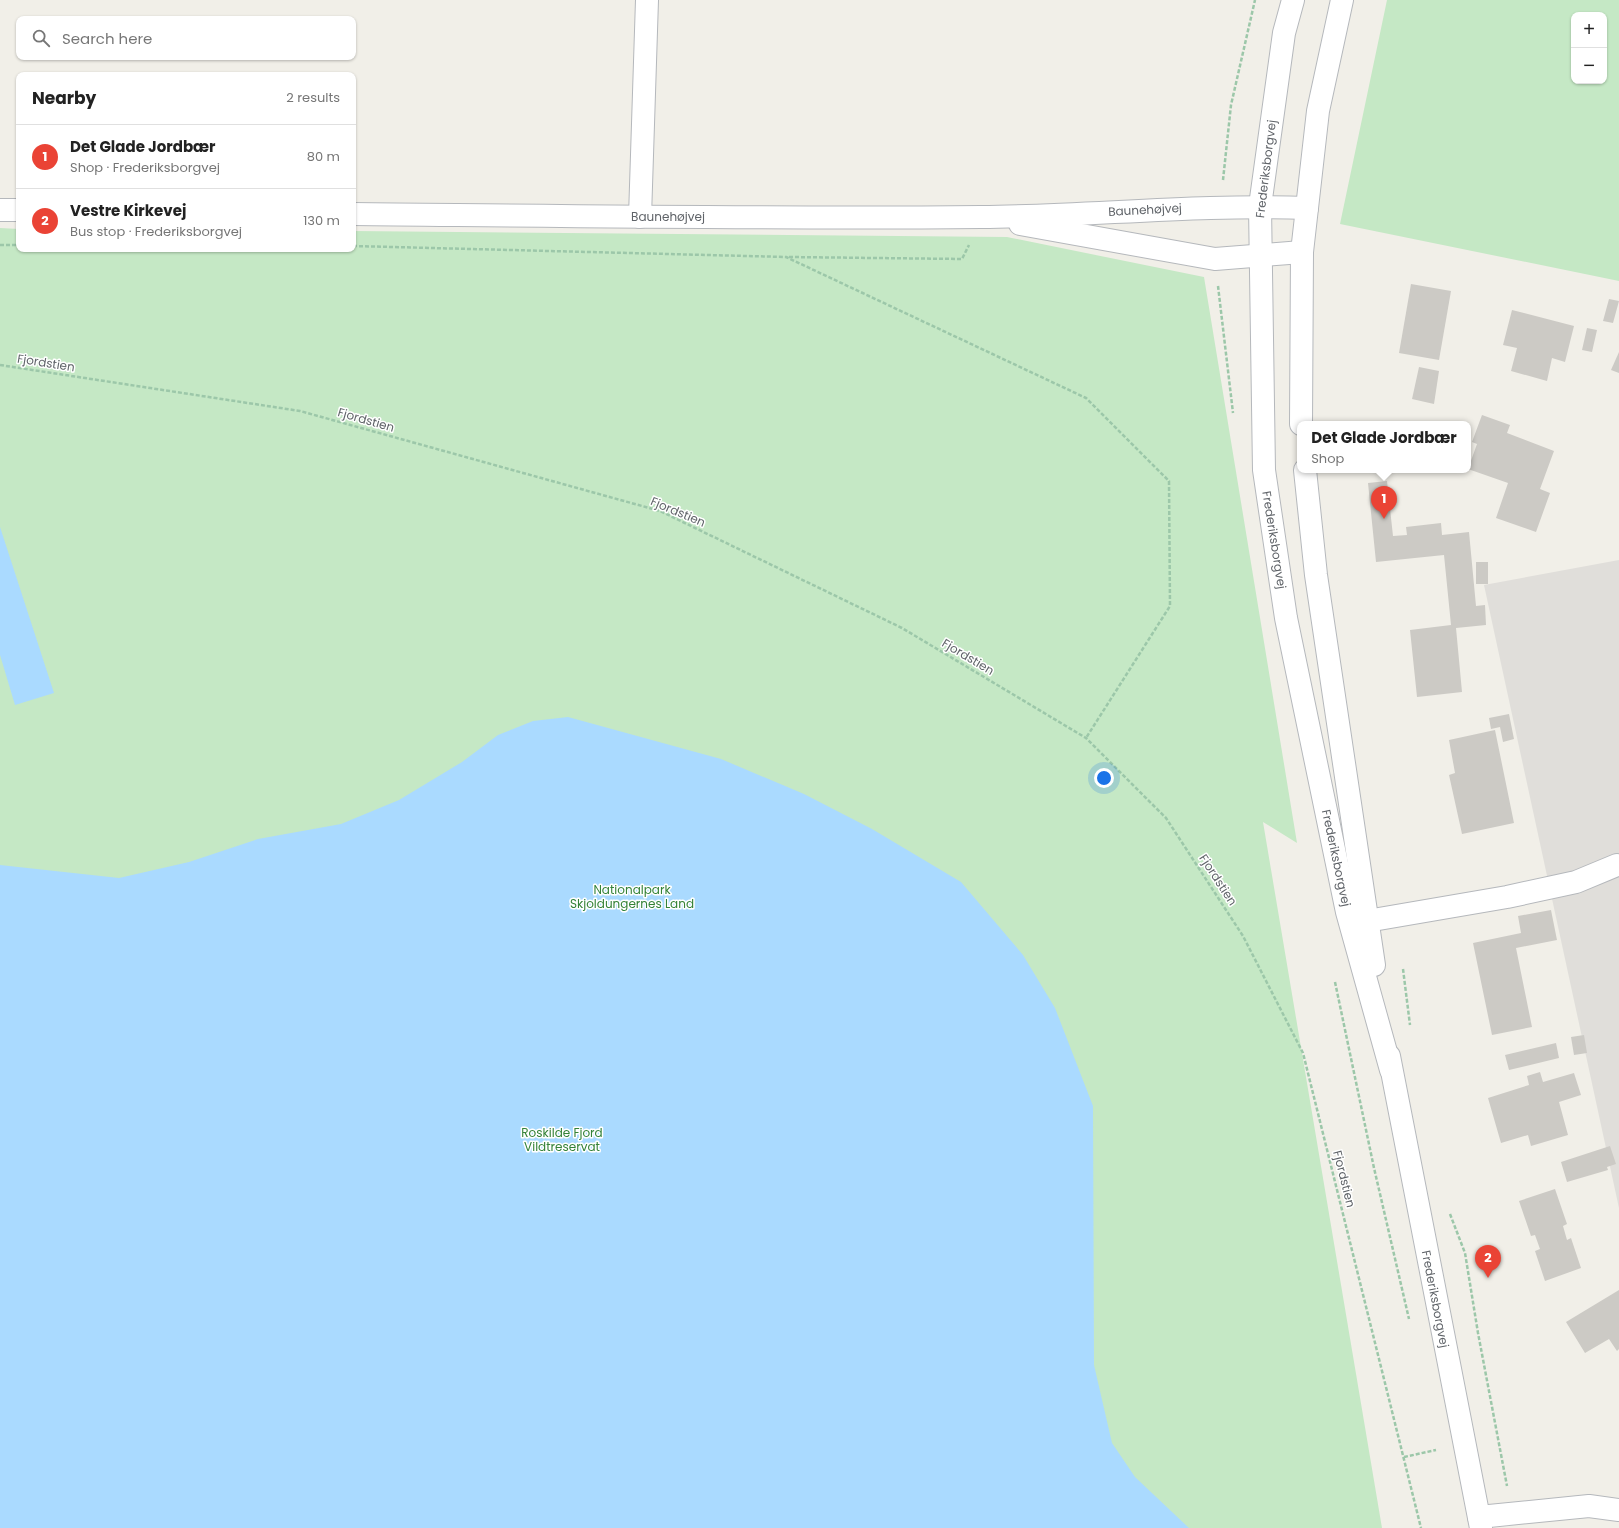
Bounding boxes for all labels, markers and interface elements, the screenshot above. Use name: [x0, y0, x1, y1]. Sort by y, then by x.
map controls: [1571, 12, 1607, 84]
button: +: [1571, 12, 1607, 48]
search box: [16, 16, 356, 60]
icon: search: [30, 27, 52, 49]
text: Search here: [62, 28, 152, 49]
button: −: [1571, 48, 1607, 84]
text: Nearby: [32, 86, 96, 110]
text: 2 results: [286, 88, 340, 107]
street label: Frederiksborgvej: [1251, 119, 1280, 219]
text: Det Glade Jordbær: [70, 136, 216, 157]
text: 1: [43, 147, 47, 166]
text: 80 m: [307, 147, 340, 166]
text: Shop · Frederiksborgvej: [70, 158, 220, 177]
street label: Baunehøjvej: [1108, 199, 1182, 220]
text: Vestre Kirkevej: [70, 200, 186, 221]
street label: Baunehøjvej: [631, 208, 705, 225]
text: 2: [41, 211, 49, 230]
text: 130 m: [303, 211, 340, 230]
text: Bus stop · Frederiksborgvej: [70, 222, 242, 241]
street label: Fjordstien: [16, 350, 76, 375]
street label: Fjordstien: [336, 403, 396, 436]
popup: [1297, 421, 1471, 473]
text: Det Glade Jordbær: [1311, 427, 1457, 448]
text: Shop: [1311, 449, 1344, 468]
pin: 1: [1371, 486, 1397, 519]
street label: Frederiksborgvej: [1258, 490, 1291, 590]
street label: Fjordstien: [648, 492, 708, 531]
street label: Fjordstien: [939, 634, 997, 679]
your location: [1094, 768, 1114, 788]
street label: Frederiksborgvej: [1318, 808, 1355, 908]
street label: Fjordstien: [1195, 851, 1241, 909]
park label: Nationalpark Skjoldungernes Land: [570, 881, 694, 912]
park label: Roskilde Fjord Vildtreservat: [521, 1124, 603, 1155]
street label: Fjordstien: [1329, 1149, 1360, 1209]
pin: 2: [1475, 1245, 1501, 1278]
street label: Frederiksborgvej: [1418, 1249, 1453, 1349]

